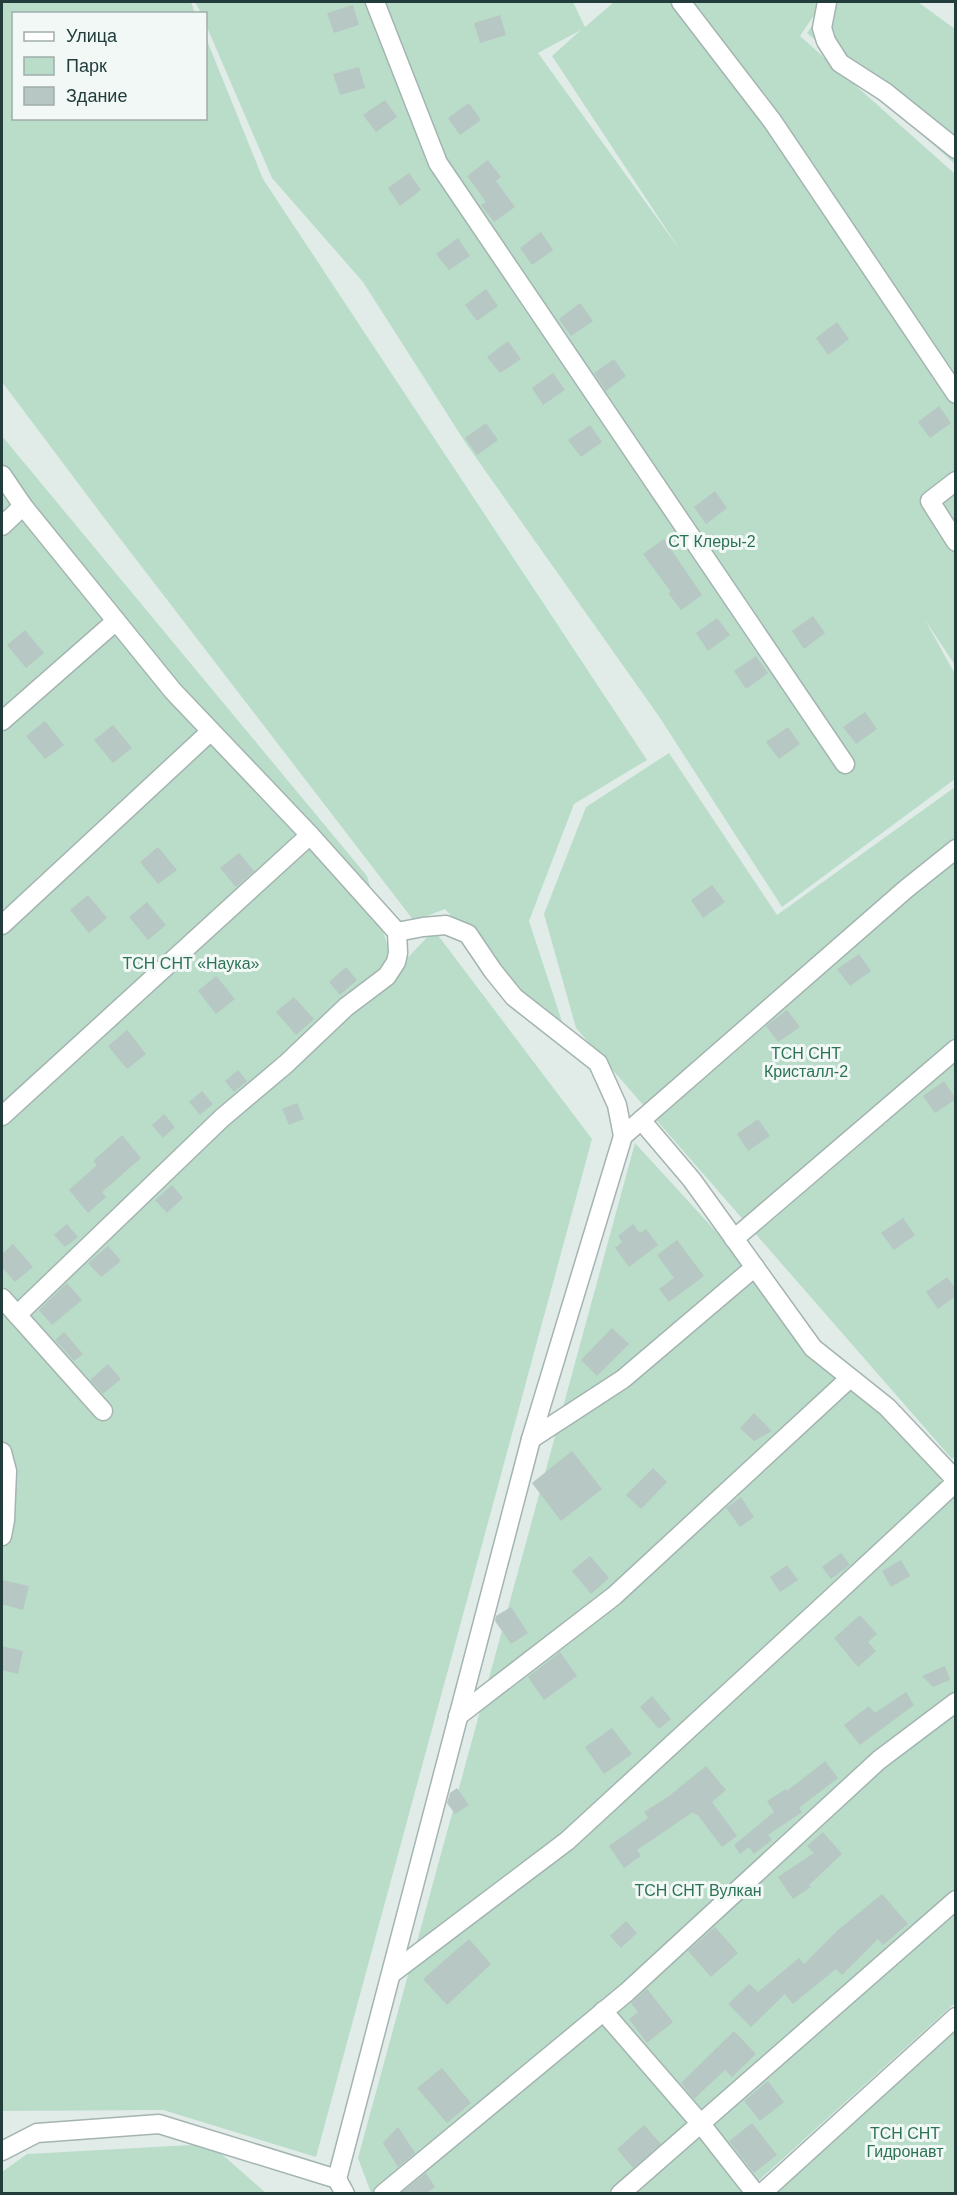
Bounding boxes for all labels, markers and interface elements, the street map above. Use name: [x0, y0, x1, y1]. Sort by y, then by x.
legend: [12, 12, 207, 120]
text: Улица: [66, 26, 118, 46]
text: Парк: [66, 56, 107, 76]
text: Здание: [66, 86, 127, 106]
park label: СТ Клеры-2: [668, 533, 756, 550]
park label: ТСН СНТ «Наука»: [123, 955, 260, 972]
park label: ТСН СНТ Кристалл-2: [764, 1045, 848, 1080]
park label: ТСН СНТ Вулкан: [634, 1882, 762, 1899]
park label: ТСН СНТ Гидронавт: [866, 2125, 944, 2160]

